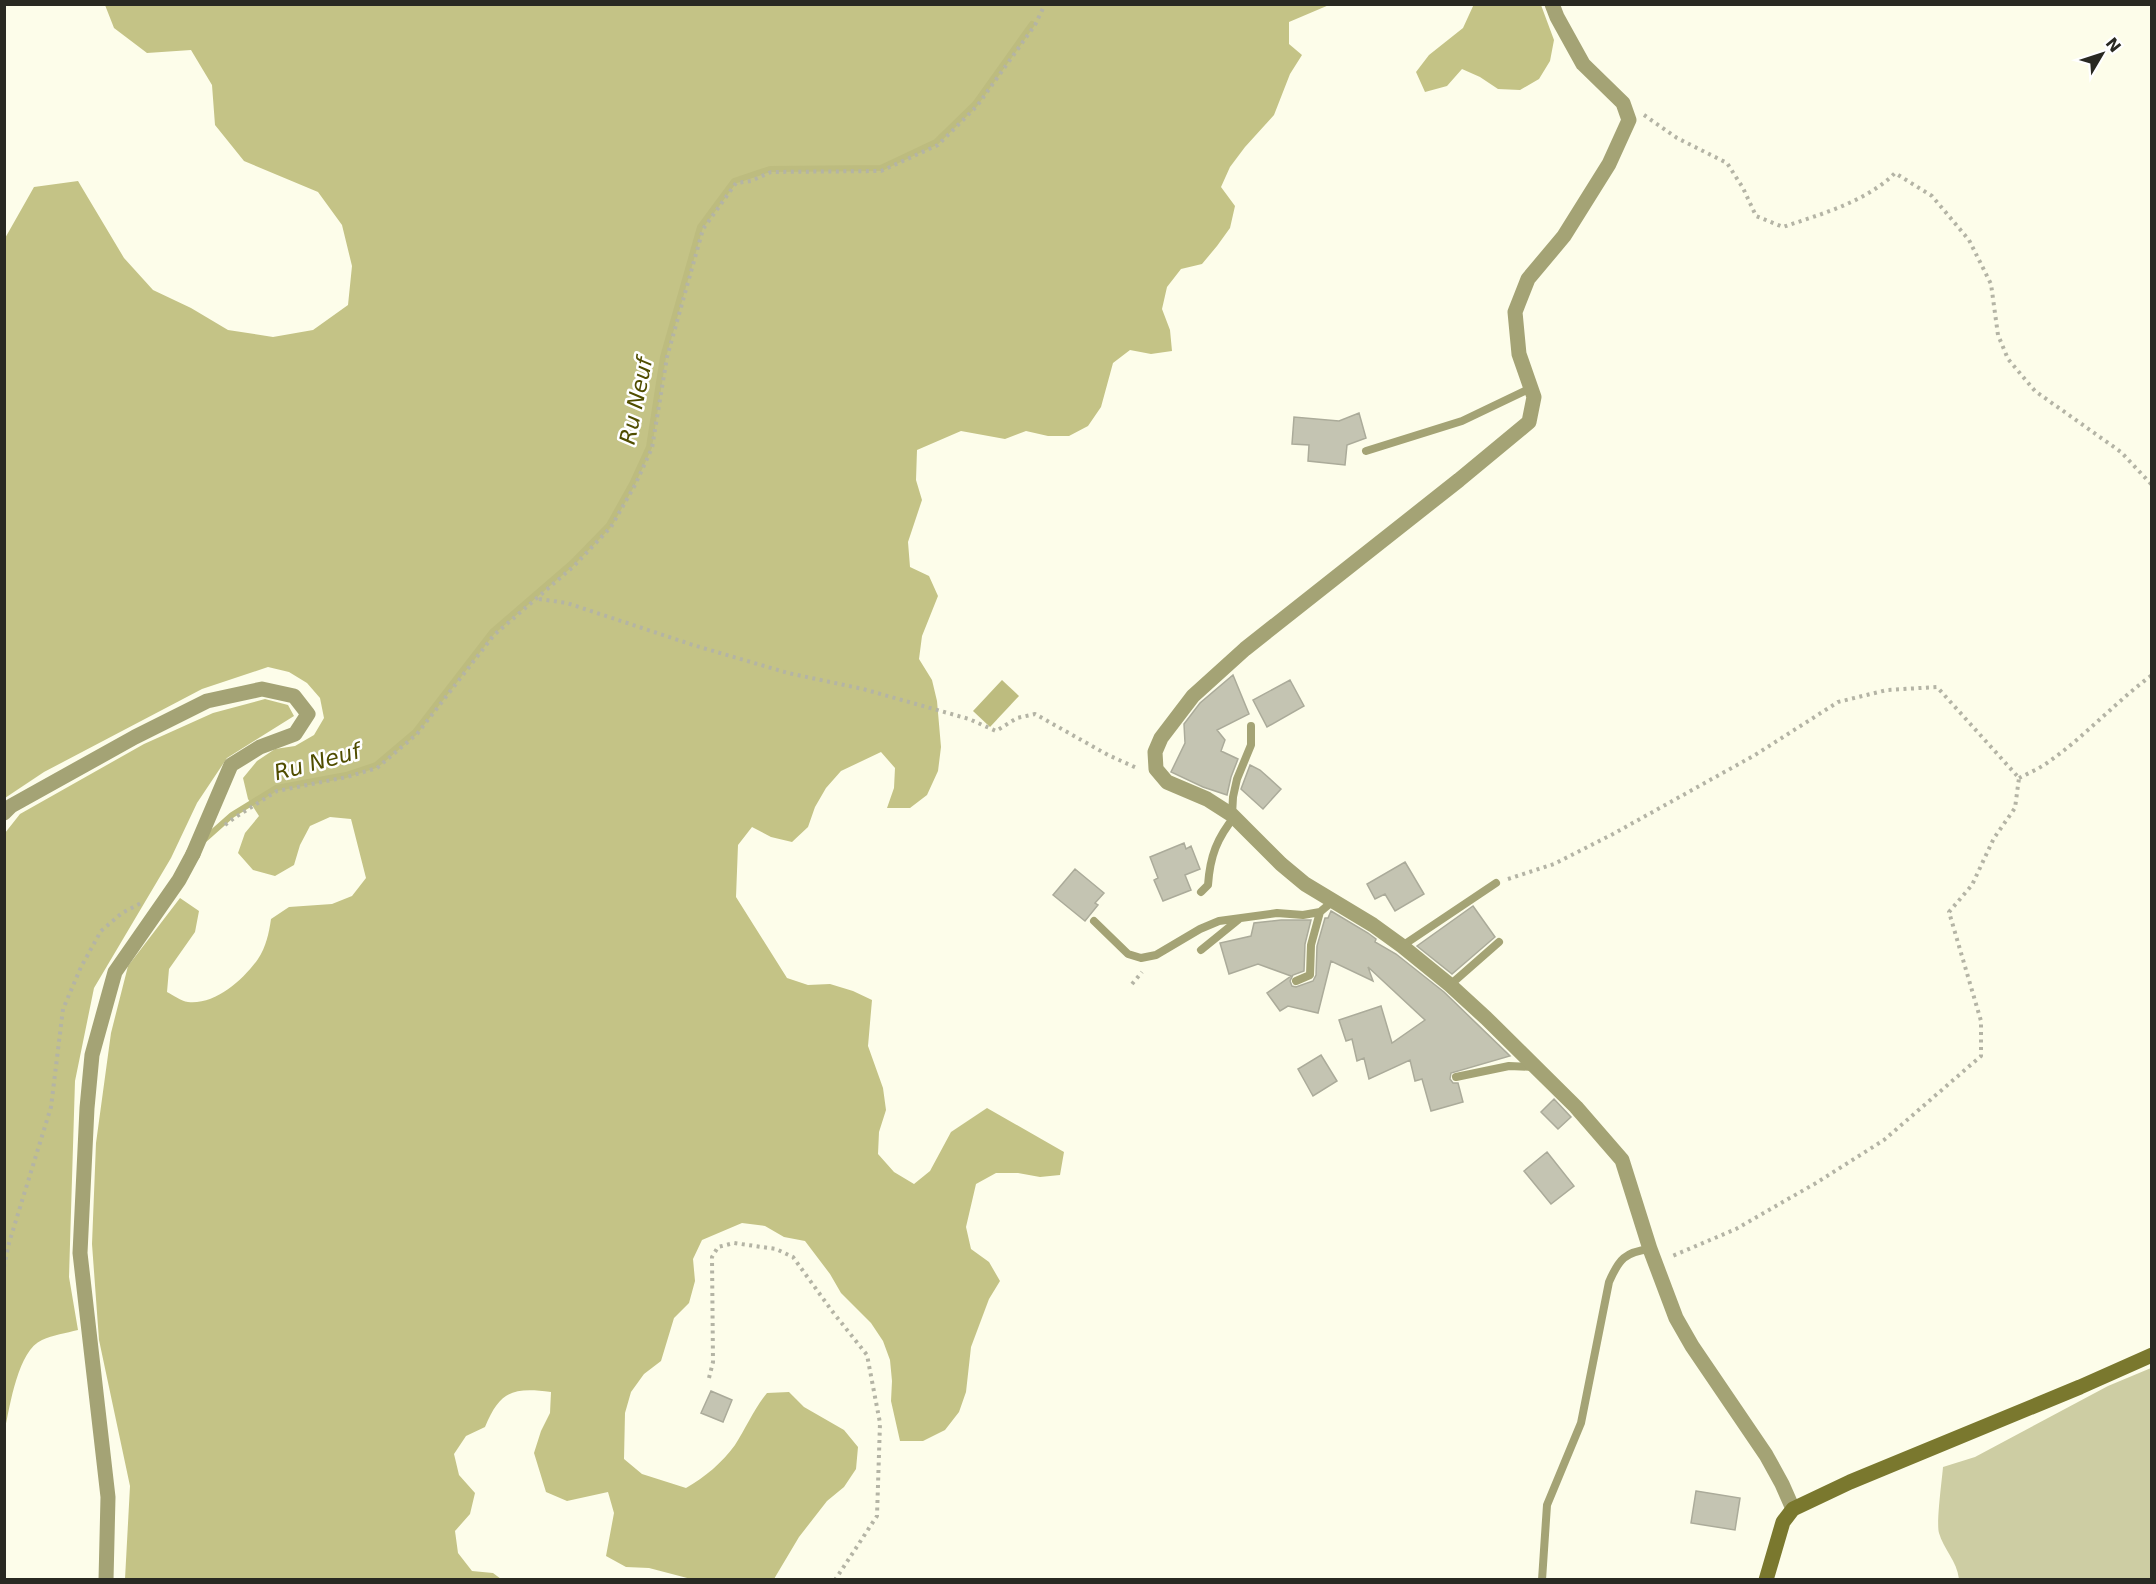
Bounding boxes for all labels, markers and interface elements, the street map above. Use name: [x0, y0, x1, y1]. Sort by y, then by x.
north arrow: [2072, 24, 2132, 84]
text: N: [2102, 34, 2125, 56]
water label: Ru Neuf: [615, 352, 658, 447]
water label: Ru Neuf: [271, 738, 366, 785]

